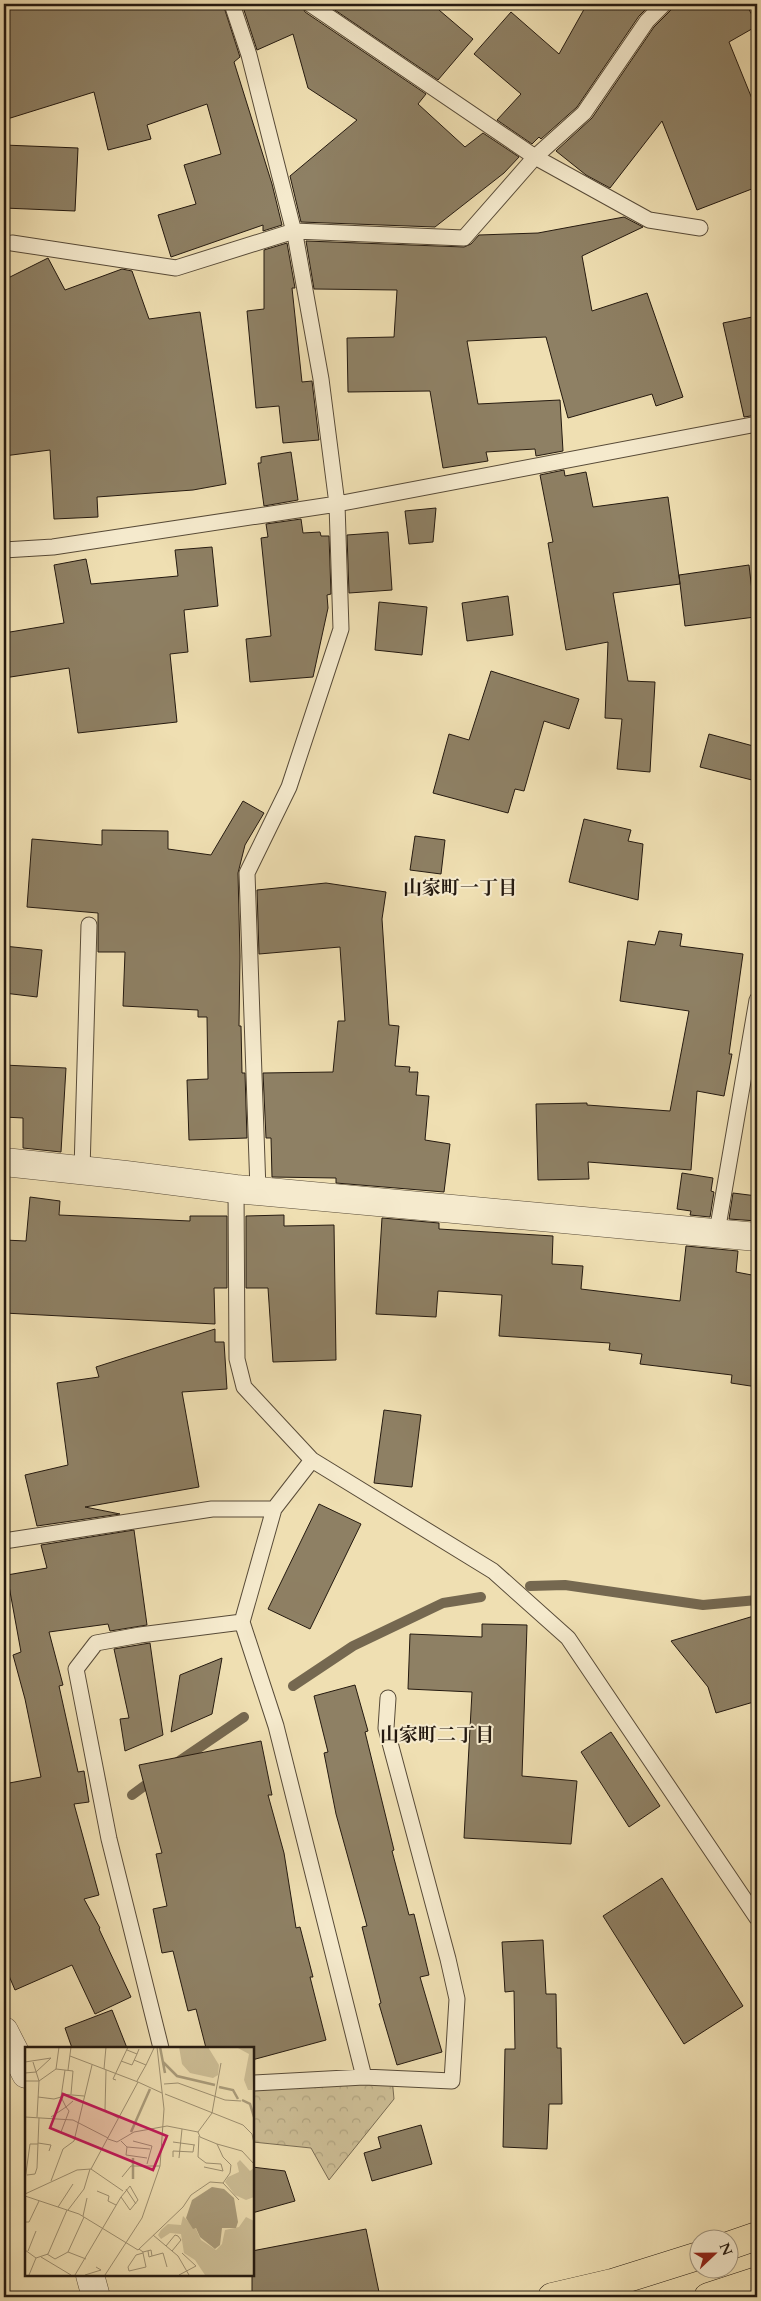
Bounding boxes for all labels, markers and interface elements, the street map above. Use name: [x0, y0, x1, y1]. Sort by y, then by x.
district label: 山家町一丁目: [403, 875, 517, 901]
district label: 山家町二丁目: [380, 1722, 494, 1748]
inset map: [25, 2047, 254, 2276]
north arrow: [688, 2228, 738, 2278]
text: N: [715, 2240, 737, 2259]

